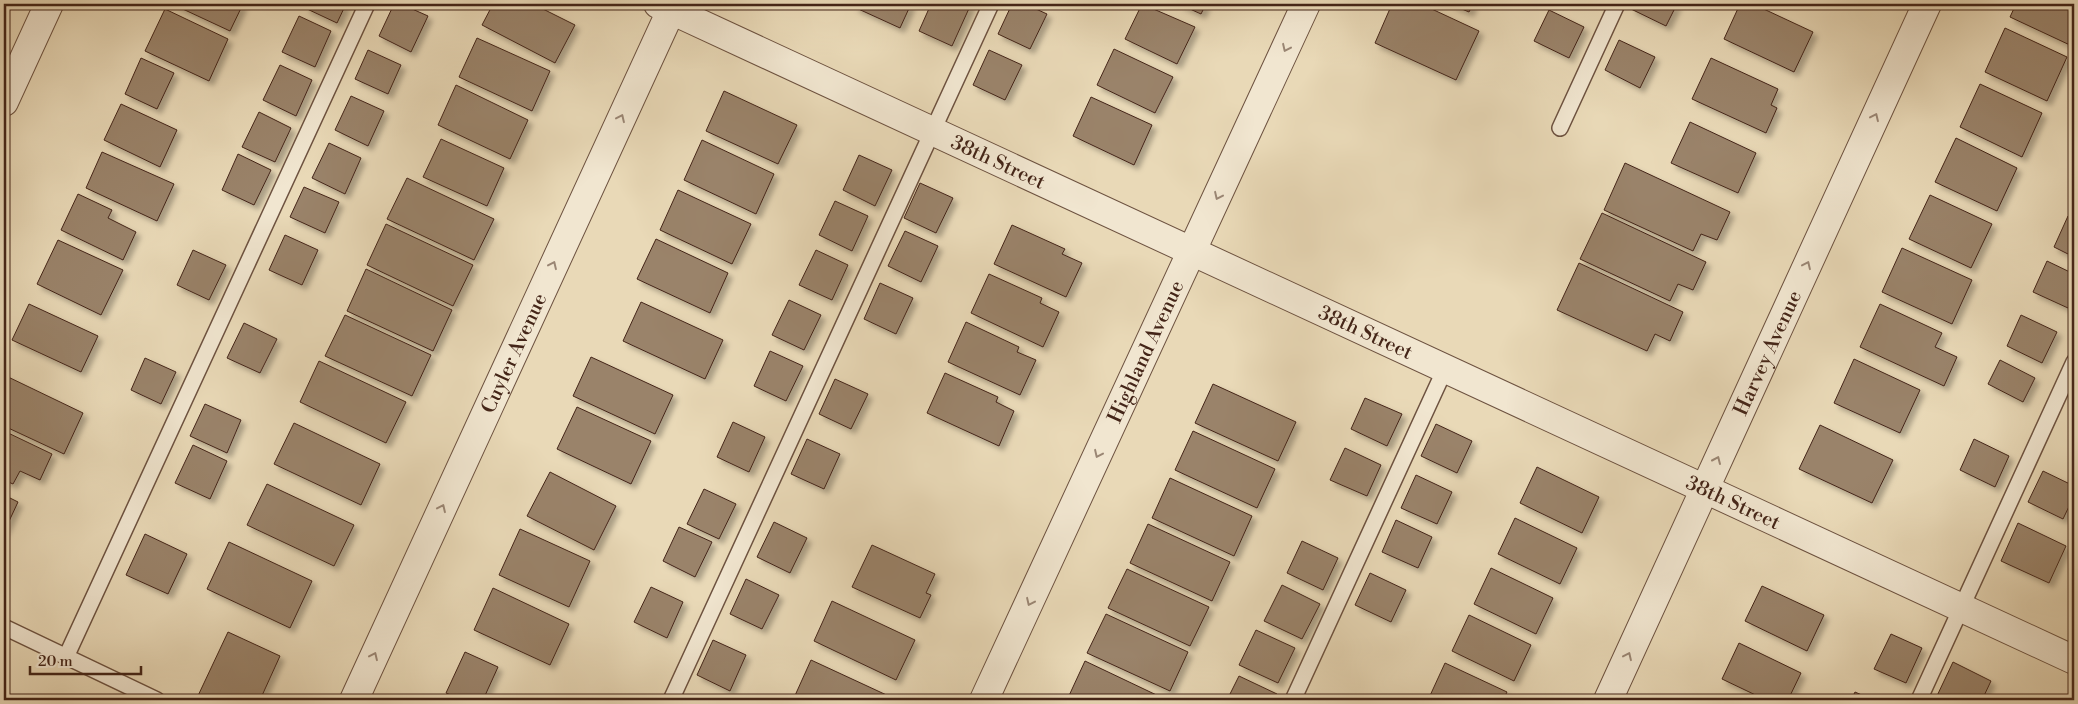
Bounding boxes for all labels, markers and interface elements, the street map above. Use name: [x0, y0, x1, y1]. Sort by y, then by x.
one-way arrow: [1282, 43, 1292, 52]
one-way arrow: [1868, 113, 1879, 122]
one-way arrow: [615, 114, 626, 123]
street label: 38th Street: [947, 130, 1049, 196]
one-way arrow: [1214, 191, 1225, 200]
one-way arrow: [547, 261, 558, 270]
one-way arrow: [1801, 261, 1811, 270]
street label: Highland Avenue: [1103, 277, 1190, 427]
street label: Harvey Avenue: [1729, 287, 1808, 420]
street label: Cuyler Avenue: [477, 289, 553, 418]
street label: 38th Street: [1314, 301, 1416, 366]
one-way arrow: [1094, 449, 1105, 458]
one-way arrow: [1711, 456, 1722, 465]
street label: 38th Street: [1681, 471, 1784, 536]
one-way arrow: [435, 504, 446, 513]
one-way arrow: [1025, 597, 1036, 606]
scale bar: [30, 644, 141, 676]
text: 20 m: [38, 652, 73, 671]
one-way arrow: [368, 652, 378, 661]
one-way arrow: [1622, 652, 1632, 661]

